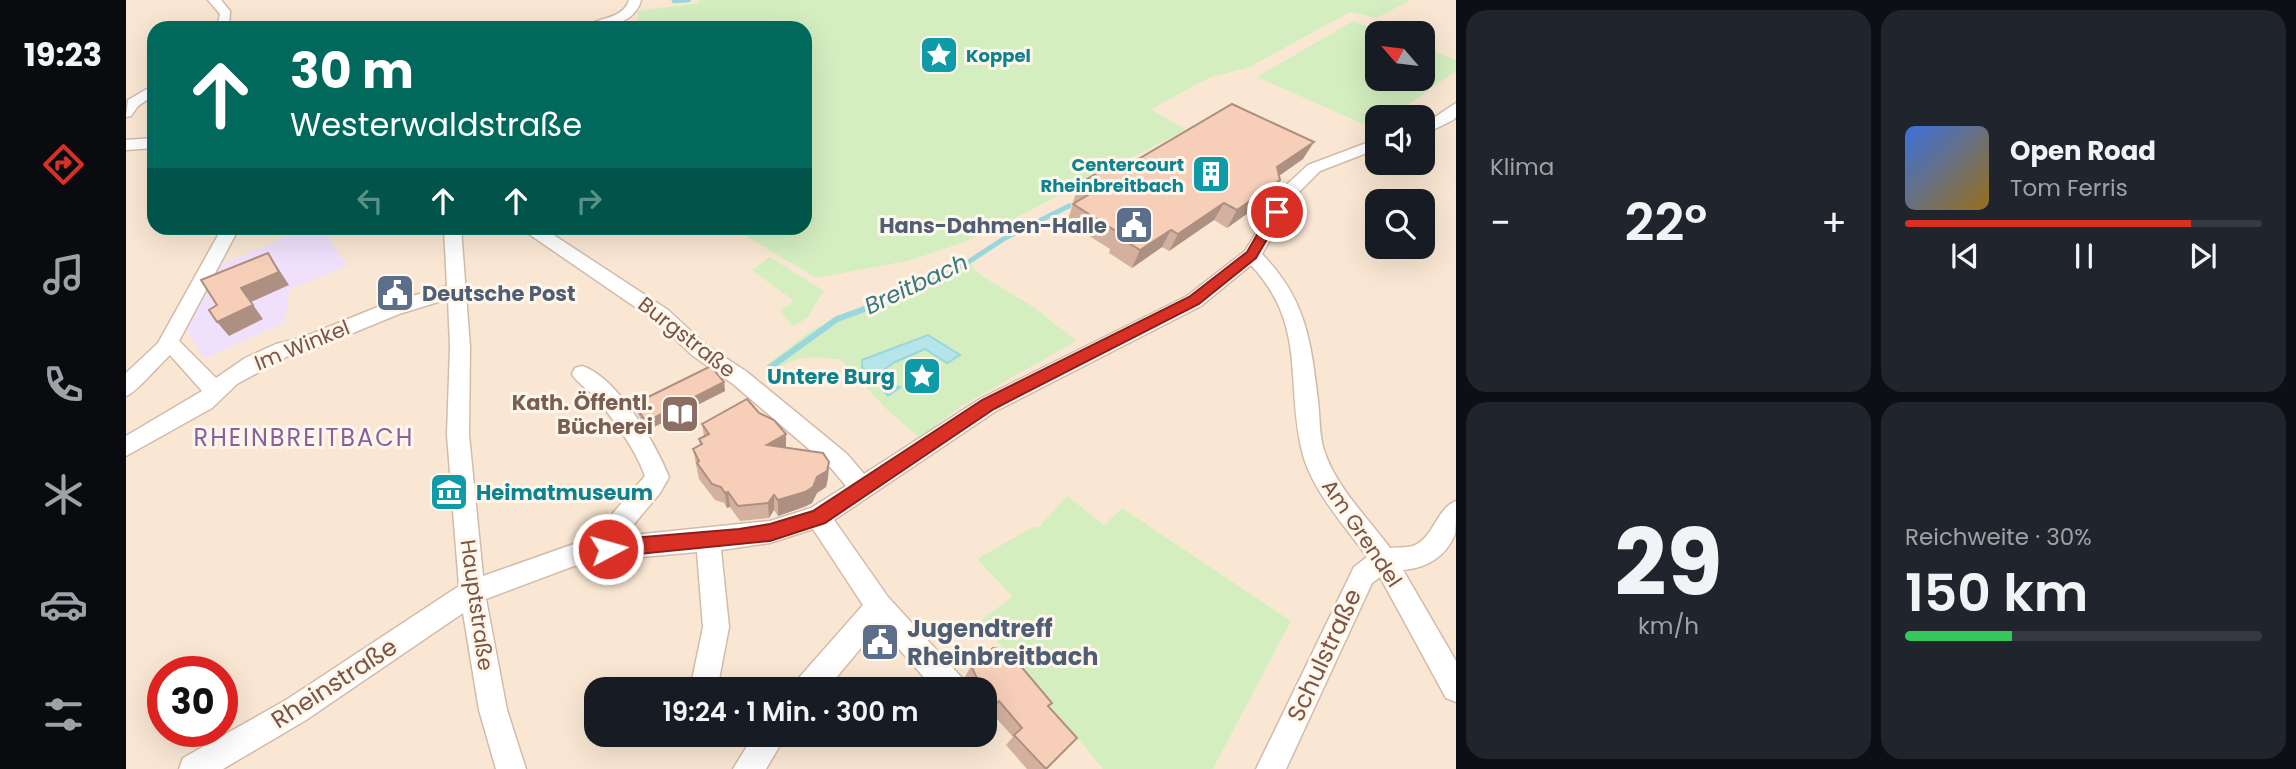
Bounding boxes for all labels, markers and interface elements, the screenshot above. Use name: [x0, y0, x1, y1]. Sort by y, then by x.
north arrow: [1365, 21, 1435, 91]
map controls: [1365, 21, 1435, 259]
text: 19:23: [24, 32, 102, 77]
place icon: Koppel: [918, 34, 960, 76]
text: 30 m: [290, 37, 414, 105]
place label: Koppel: [966, 43, 1031, 68]
icon: ahead: [175, 49, 266, 140]
text: Westerwaldstraße: [290, 102, 582, 147]
button: sound: [1365, 105, 1435, 175]
text: Open Road: [2010, 133, 2156, 169]
icon: directions: [39, 140, 88, 189]
text: Klima: [1490, 151, 1554, 183]
place label: Centercourt Rheinbreitbach: [1041, 152, 1184, 198]
building icon: Centercourt Rheinbreitbach: [1190, 153, 1232, 195]
text: Tom Ferris: [2010, 172, 2128, 204]
icon: left: [351, 182, 389, 220]
icon: ahead: [424, 182, 462, 220]
icon: ahead: [497, 182, 535, 220]
icon: right: [570, 182, 608, 220]
pin: [1247, 182, 1307, 242]
text: 22°: [1625, 186, 1707, 259]
button: search: [1365, 189, 1435, 259]
icon: arrive: [1258, 193, 1296, 231]
text: −: [1490, 196, 1511, 249]
text: +: [1821, 196, 1847, 249]
public building icon: Hans-Dahmen-Halle: [1113, 204, 1155, 246]
place label: Hans-Dahmen-Halle: [879, 211, 1107, 240]
icon: previous: [1946, 237, 1984, 275]
icon: pause: [2065, 237, 2103, 275]
icon: next: [2184, 237, 2222, 275]
water label: Breitbach: [859, 246, 973, 322]
icon: music: [39, 250, 88, 299]
public building icon: Deutsche Post: [374, 272, 416, 314]
place label: Deutsche Post: [422, 279, 576, 308]
street label: Burgstraße: [632, 290, 742, 384]
street label: Im Winkel: [250, 313, 354, 377]
place icon: Untere Burg: [901, 355, 943, 397]
icon: phone: [39, 360, 88, 409]
place label: Untere Burg: [767, 362, 895, 391]
place label: Kath. Öffentl. Bücherei: [512, 388, 653, 441]
library icon: Kath. Öffentl. Bücherei: [659, 393, 701, 435]
district label: RHEINBREITBACH: [194, 421, 414, 454]
icon: climate: [39, 470, 88, 519]
museum icon: Heimatmuseum: [428, 471, 470, 513]
street label: Am Grendel: [1315, 473, 1409, 593]
place label: Heimatmuseum: [476, 478, 653, 507]
text: 29: [1615, 499, 1722, 627]
position arrow: [571, 512, 645, 586]
text: Reichweite · 30%: [1905, 521, 2092, 553]
street label: Hauptstraße: [453, 538, 501, 672]
text: 150 km: [1905, 556, 2088, 629]
icon: car: [39, 580, 88, 629]
street label: Schulstraße: [1279, 583, 1369, 727]
text: km/h: [1638, 610, 1699, 642]
place label: Jugendtreff Rheinbreitbach: [907, 612, 1098, 673]
public building icon: Jugendtreff Rheinbreitbach: [859, 621, 901, 663]
street label: Rheinstraße: [265, 630, 403, 736]
speed limit sign: 30: [147, 656, 238, 747]
icon: filters: [39, 690, 88, 739]
text: 19:24 · 1 Min. · 300 m: [662, 694, 919, 730]

